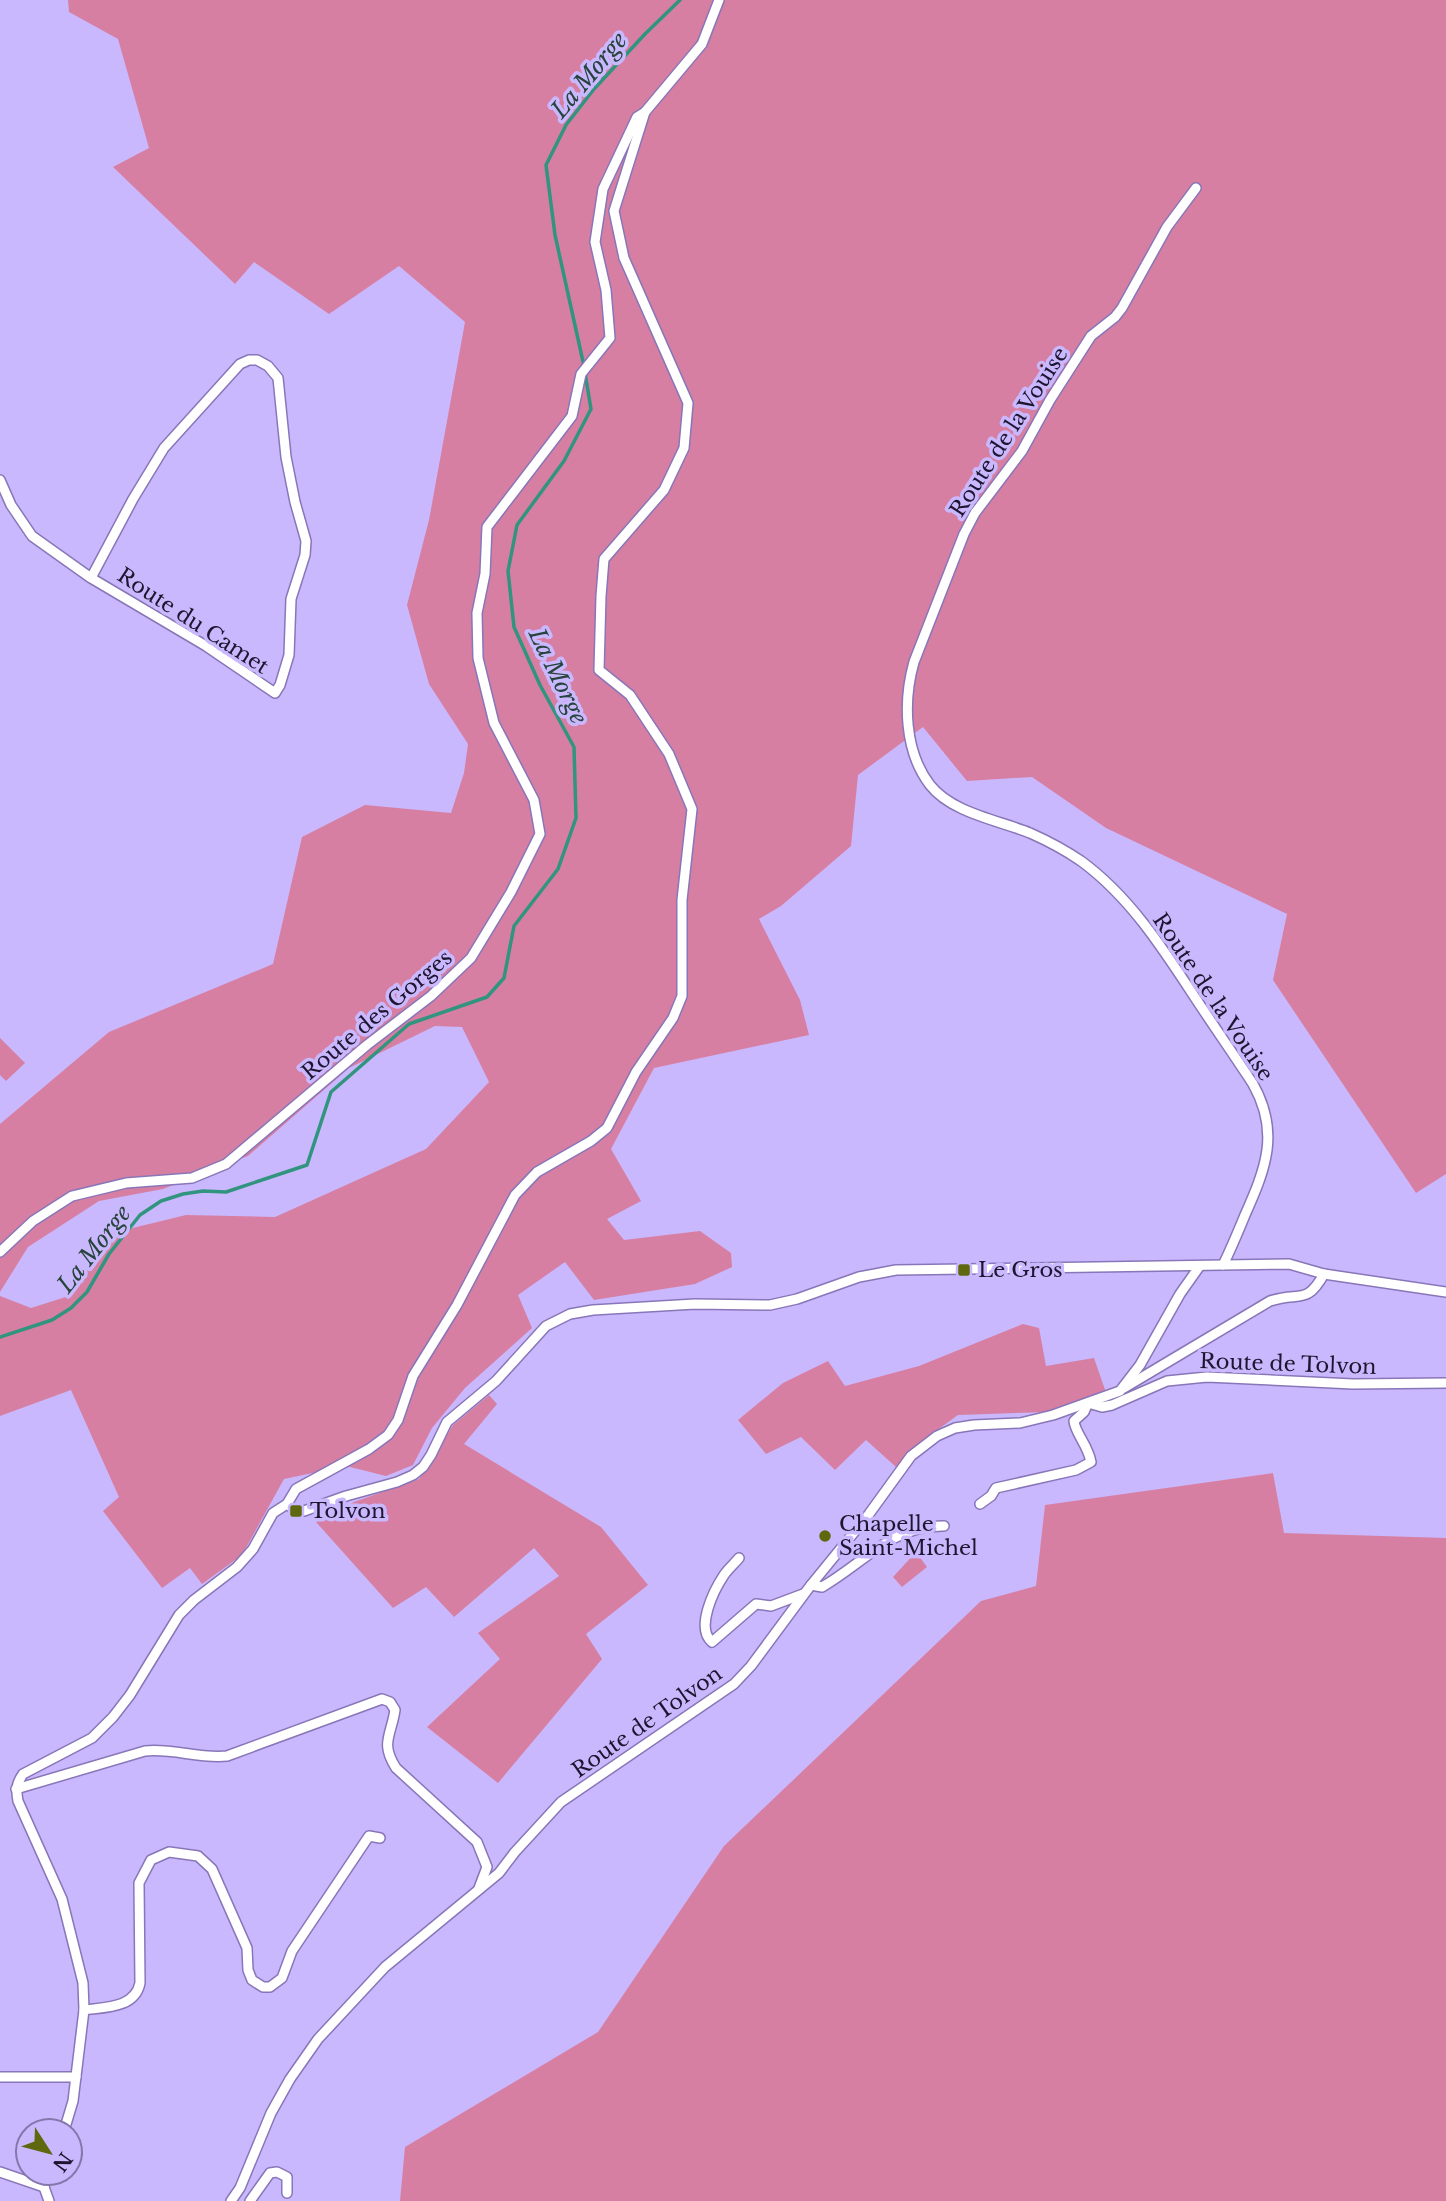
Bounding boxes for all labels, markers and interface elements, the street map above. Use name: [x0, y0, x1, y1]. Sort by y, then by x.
water label: La Morge: [544, 26, 633, 124]
street label: Route de la Vouise: [944, 342, 1074, 522]
street label: Route du Camet: [112, 562, 274, 680]
water label: La Morge: [522, 623, 593, 729]
street label: Route de la Vouise: [1147, 908, 1279, 1086]
street label: Route des Gorges: [297, 945, 457, 1085]
water label: La Morge: [51, 1199, 137, 1299]
place label: Le Gros: [978, 1257, 1063, 1283]
marker: Le Gros: [956, 1262, 972, 1278]
street label: Route de Tolvon: [1199, 1348, 1377, 1380]
place label: Tolvon: [310, 1498, 386, 1524]
marker: Tolvon: [288, 1503, 304, 1519]
place label: Chapelle Saint-Michel: [839, 1511, 978, 1561]
marker: Chapelle Saint-Michel: [817, 1528, 833, 1544]
street label: Route de Tolvon: [567, 1661, 727, 1783]
north arrow: [14, 2117, 84, 2187]
text: N: [48, 2148, 77, 2176]

